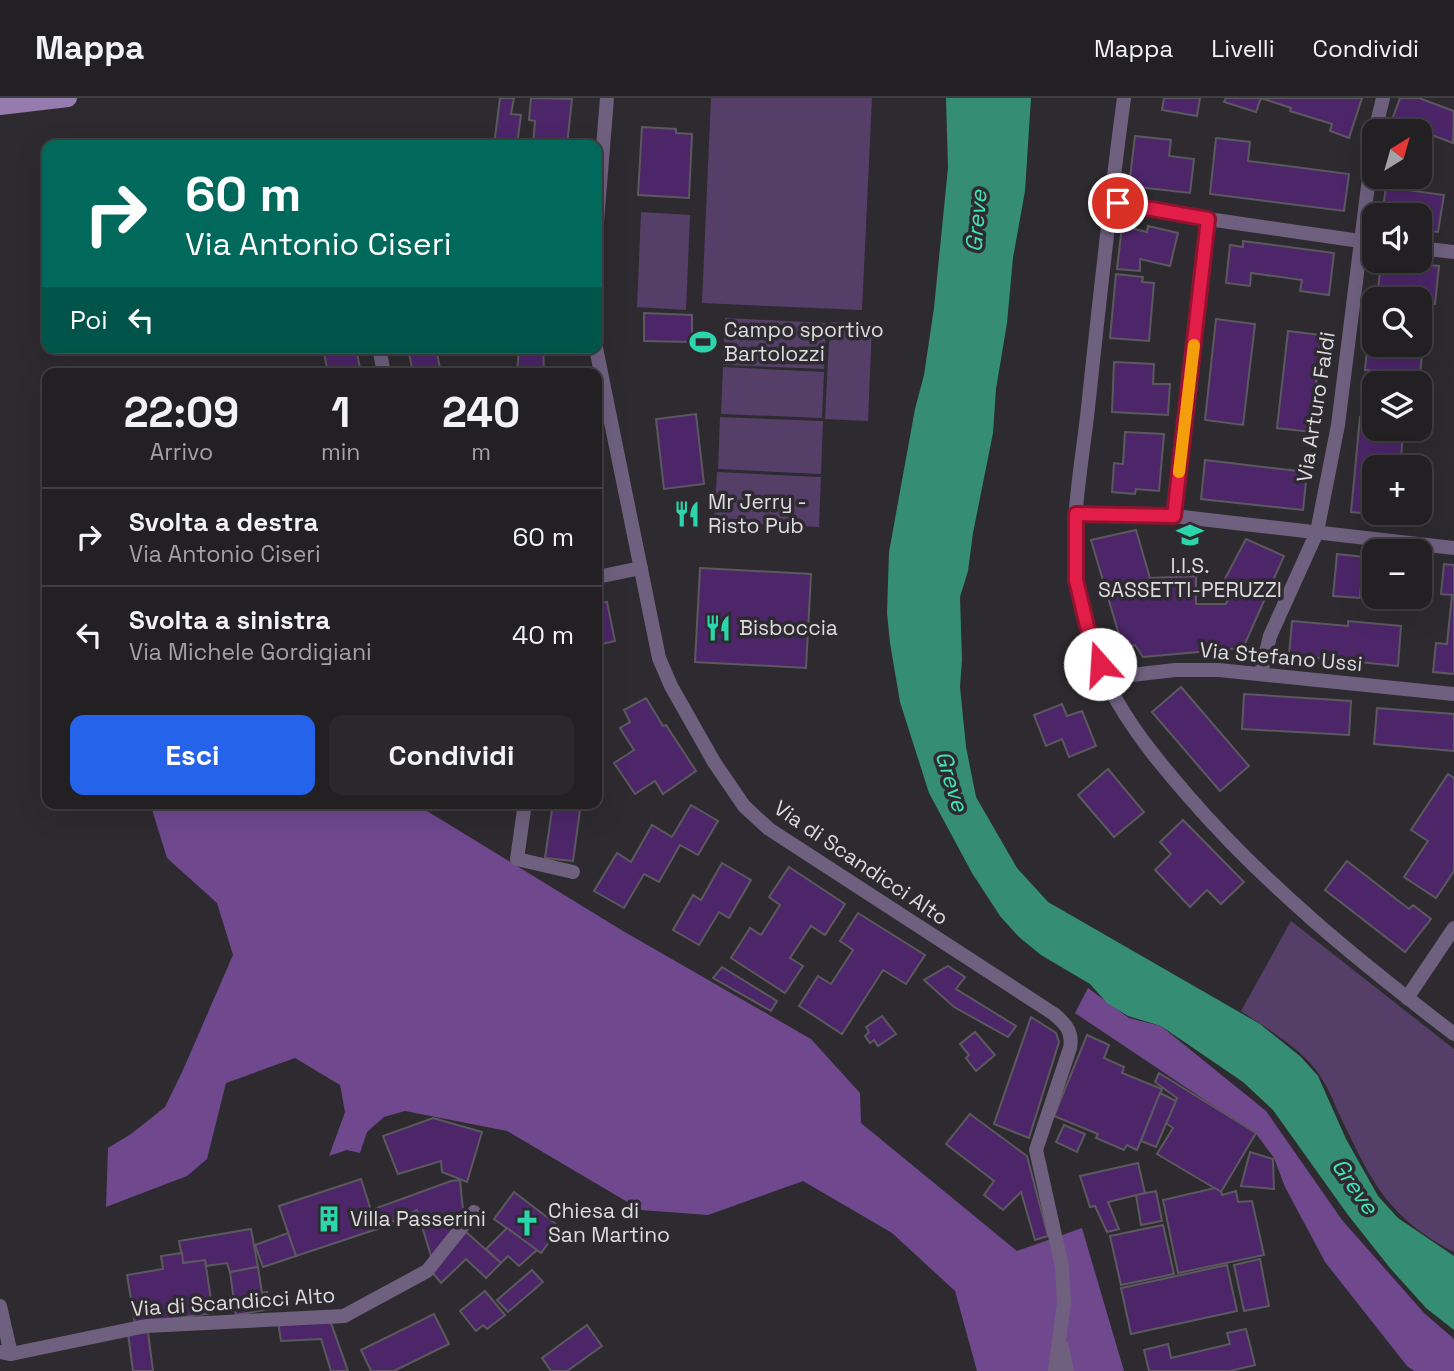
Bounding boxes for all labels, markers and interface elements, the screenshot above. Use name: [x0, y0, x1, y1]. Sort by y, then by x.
text: Mappa: [35, 27, 144, 69]
text: Mappa: [1094, 33, 1173, 64]
text: Livelli: [1211, 33, 1275, 64]
text: Condividi: [1313, 33, 1419, 64]
north arrow: [1362, 119, 1432, 189]
map controls: [1362, 119, 1432, 609]
text: 60 m: [185, 163, 301, 225]
icon: right: [70, 168, 161, 259]
pin: [1088, 173, 1148, 233]
icon: arrive: [1099, 184, 1137, 222]
water label: Greve: [958, 187, 994, 253]
button: sound: [1362, 203, 1432, 273]
text: Via Antonio Ciseri: [185, 224, 452, 264]
button: search: [1362, 287, 1432, 357]
icon: left: [122, 301, 160, 339]
text: Poi: [70, 303, 108, 337]
place label: Campo sportivo Bartolozzi: [724, 316, 884, 367]
sports icon: Campo sportivo Bartolozzi: [688, 327, 718, 357]
street label: Via Arturo Faldi: [1290, 330, 1341, 484]
button: layers: [1362, 371, 1432, 441]
text: 22:09: [124, 386, 239, 439]
text: 1: [331, 386, 350, 439]
text: 240: [442, 386, 520, 439]
text: Arrivo: [150, 437, 213, 467]
text: min: [321, 437, 360, 467]
text: m: [471, 437, 491, 467]
button: +: [1362, 455, 1432, 525]
place label: Mr Jerry - Risto Pub: [708, 488, 807, 539]
restaurant icon: Mr Jerry - Risto Pub: [672, 499, 702, 529]
text: Svolta a destra: [129, 505, 318, 539]
icon: right: [70, 518, 108, 556]
text: 60 m: [512, 520, 574, 554]
school or university icon: I.I.S. SASSETTI-PERUZZI: [1175, 520, 1205, 550]
text: Via Antonio Ciseri: [129, 539, 321, 569]
button: −: [1362, 539, 1432, 609]
place label: I.I.S. SASSETTI-PERUZZI: [1098, 552, 1282, 603]
text: Svolta a sinistra: [129, 603, 330, 637]
restaurant icon: Bisboccia: [703, 613, 733, 643]
place label: Bisboccia: [739, 614, 838, 641]
icon: left: [70, 616, 108, 654]
text: 40 m: [512, 618, 574, 652]
position arrow: [1063, 627, 1137, 701]
street label: Via Stefano Ussi: [1198, 636, 1364, 677]
text: Via Michele Gordigiani: [129, 637, 372, 667]
button: Esci: [70, 715, 315, 795]
button: Condividi: [329, 715, 574, 795]
water label: Greve: [929, 747, 976, 816]
street label: Via di Scandicci Alto: [769, 794, 954, 931]
water label: Greve: [1325, 1152, 1386, 1221]
place label: Chiesa di San Martino: [548, 1197, 670, 1248]
building icon: Villa Passerini: [314, 1204, 344, 1234]
place label: Villa Passerini: [350, 1205, 486, 1232]
church icon: Chiesa di San Martino: [512, 1208, 542, 1238]
street label: Via di Scandicci Alto: [130, 1281, 336, 1322]

